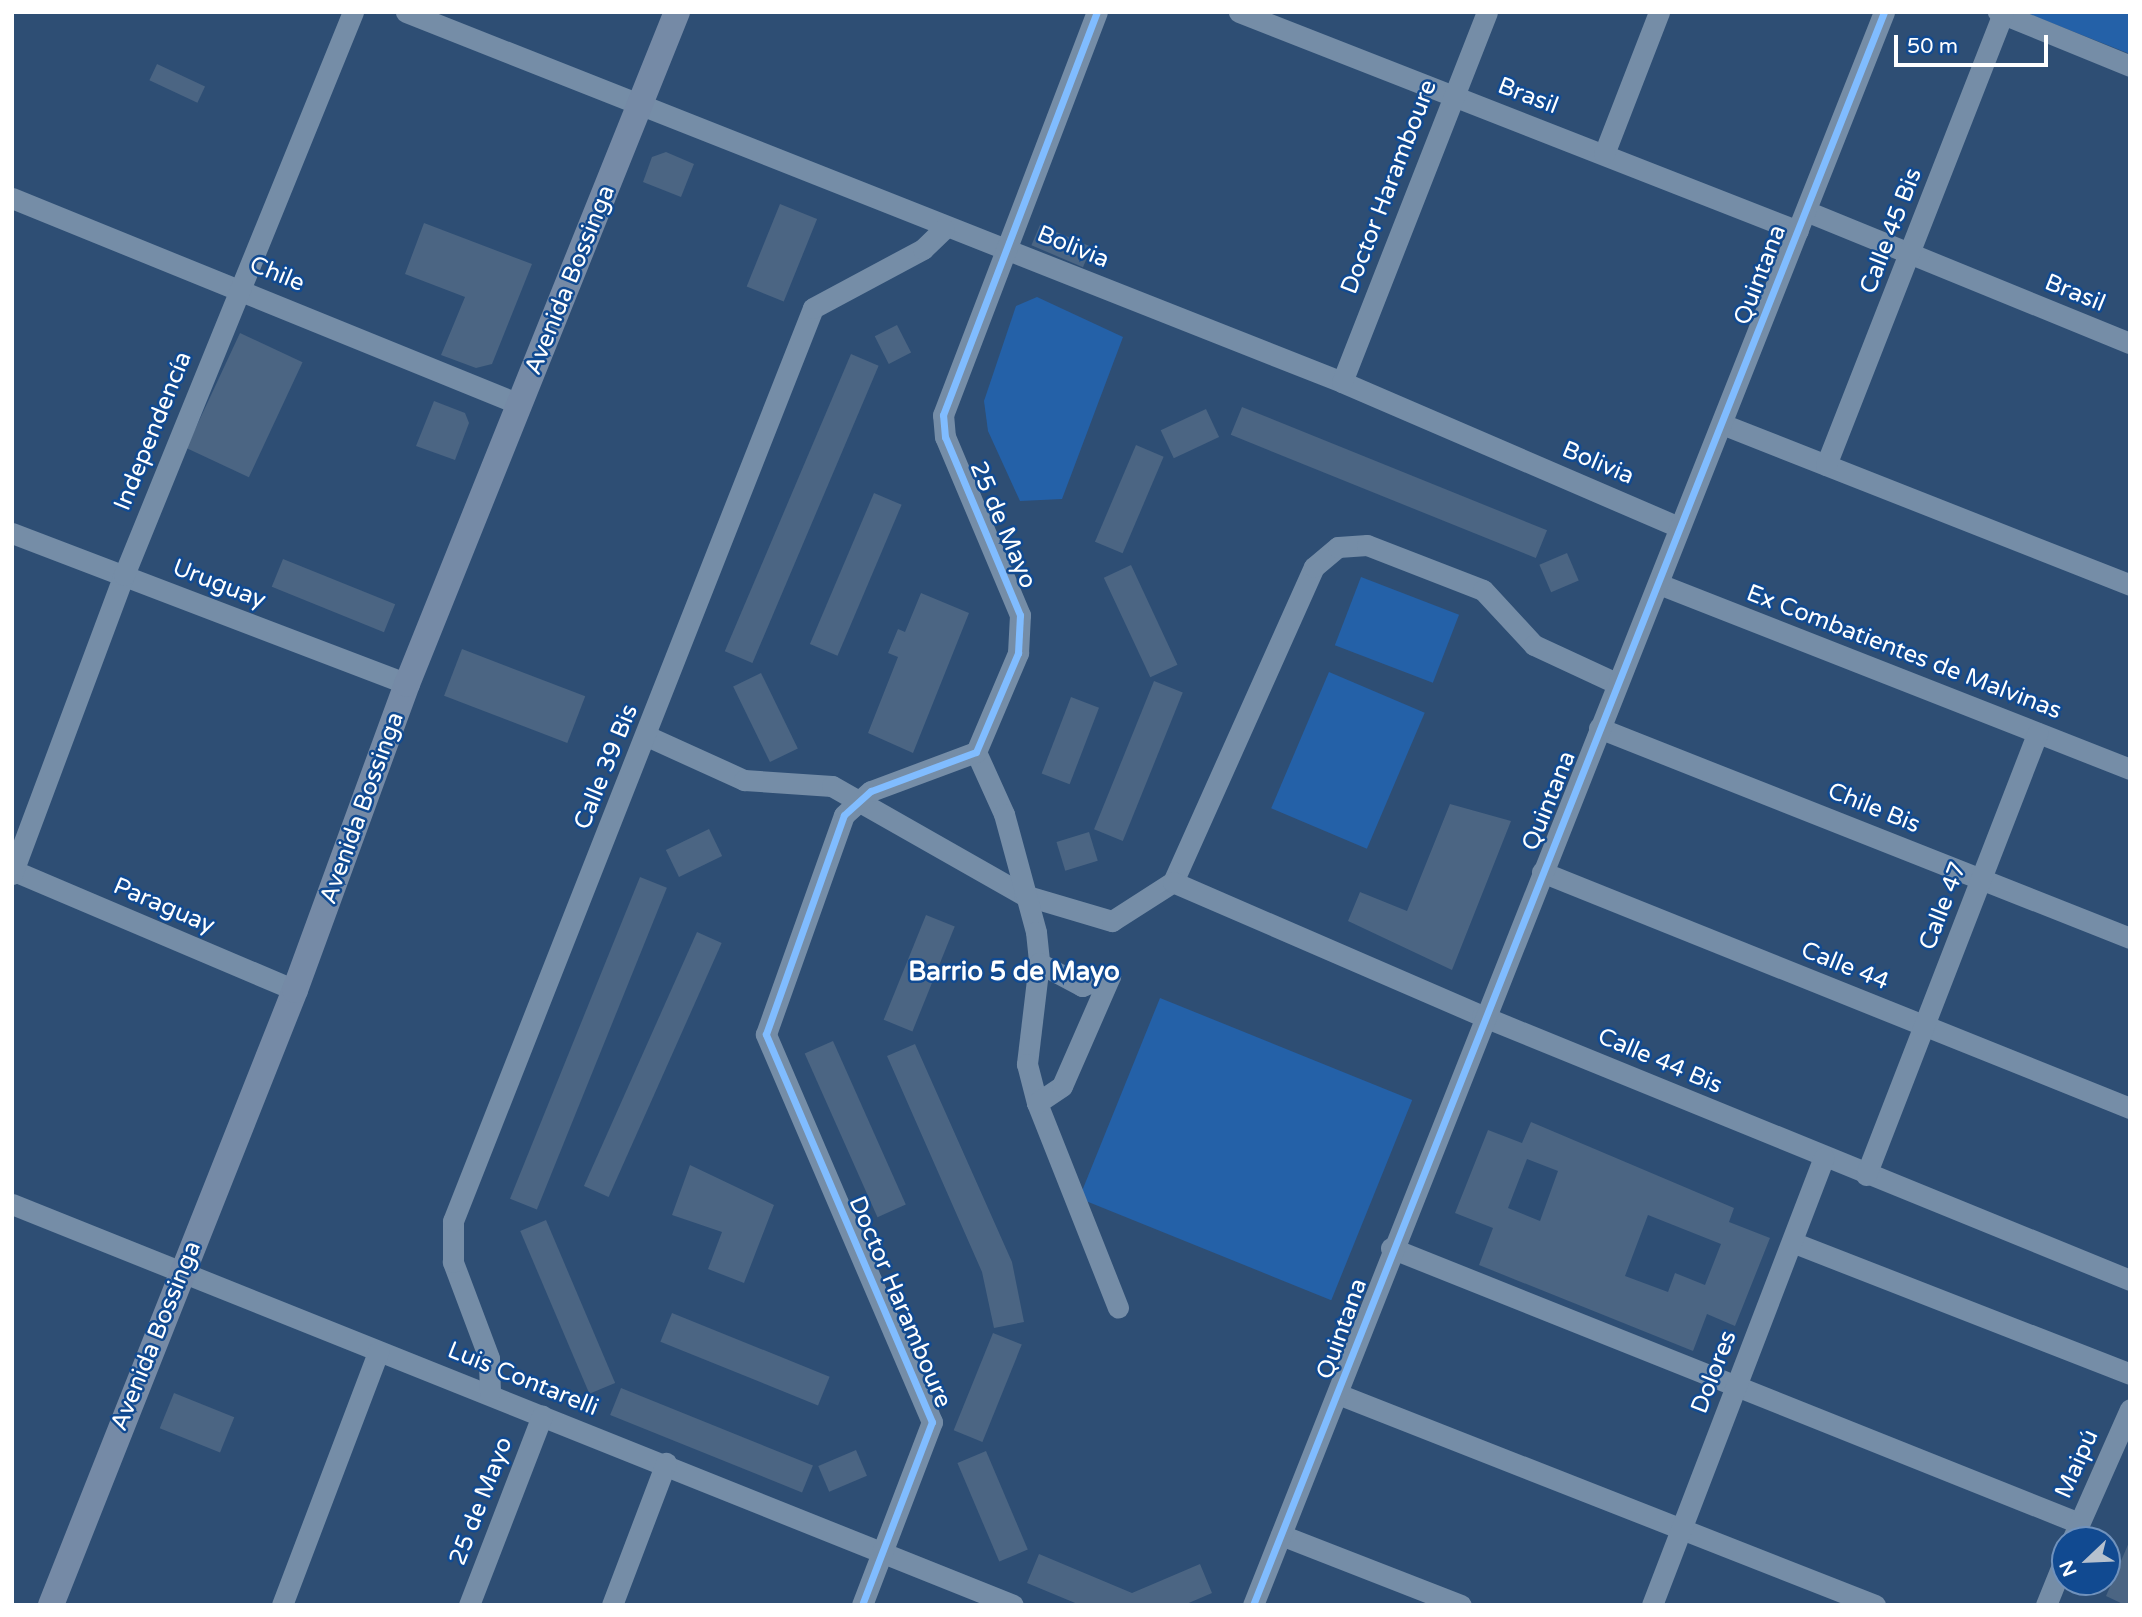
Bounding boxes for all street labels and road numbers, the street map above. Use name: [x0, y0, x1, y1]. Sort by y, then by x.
street label: Brasil: [1494, 71, 1562, 121]
street label: Doctor Haramboure: [1335, 76, 1443, 298]
street label: Calle 45 Bis: [1854, 164, 1928, 298]
street label: Avenida Bossinga: [519, 181, 621, 379]
street label: Bolivia: [1033, 220, 1113, 274]
street label: Quintana: [1728, 221, 1792, 329]
street label: Chile: [245, 250, 309, 298]
street label: Brasil: [2041, 268, 2109, 318]
street label: Independencía: [108, 347, 198, 515]
street label: Bolivia: [1558, 435, 1638, 491]
street label: 25 de Mayo: [963, 457, 1043, 593]
street label: Uruguay: [168, 553, 270, 615]
street label: Ex Combatientes de Malvinas: [1742, 579, 2066, 725]
street label: Calle 39 Bis: [568, 700, 644, 834]
street label: Avenida Bossinga: [314, 708, 410, 908]
street label: Quintana: [1516, 747, 1582, 855]
street label: Chile Bis: [1824, 776, 1924, 840]
street label: Calle 47: [1913, 858, 1973, 954]
street label: Paraguay: [109, 872, 219, 940]
street label: Calle 44: [1797, 935, 1893, 997]
street label: Calle 44 Bis: [1593, 1022, 1727, 1100]
street label: Doctor Haramboure: [842, 1192, 958, 1412]
street label: Avenida Bossinga: [105, 1237, 207, 1435]
street label: Quintana: [1311, 1275, 1373, 1383]
street label: Dolores: [1685, 1326, 1743, 1418]
street label: Luis Contarelli: [443, 1336, 603, 1422]
street label: Maipú: [2049, 1425, 2105, 1503]
street label: 25 de Mayo: [443, 1433, 519, 1569]

